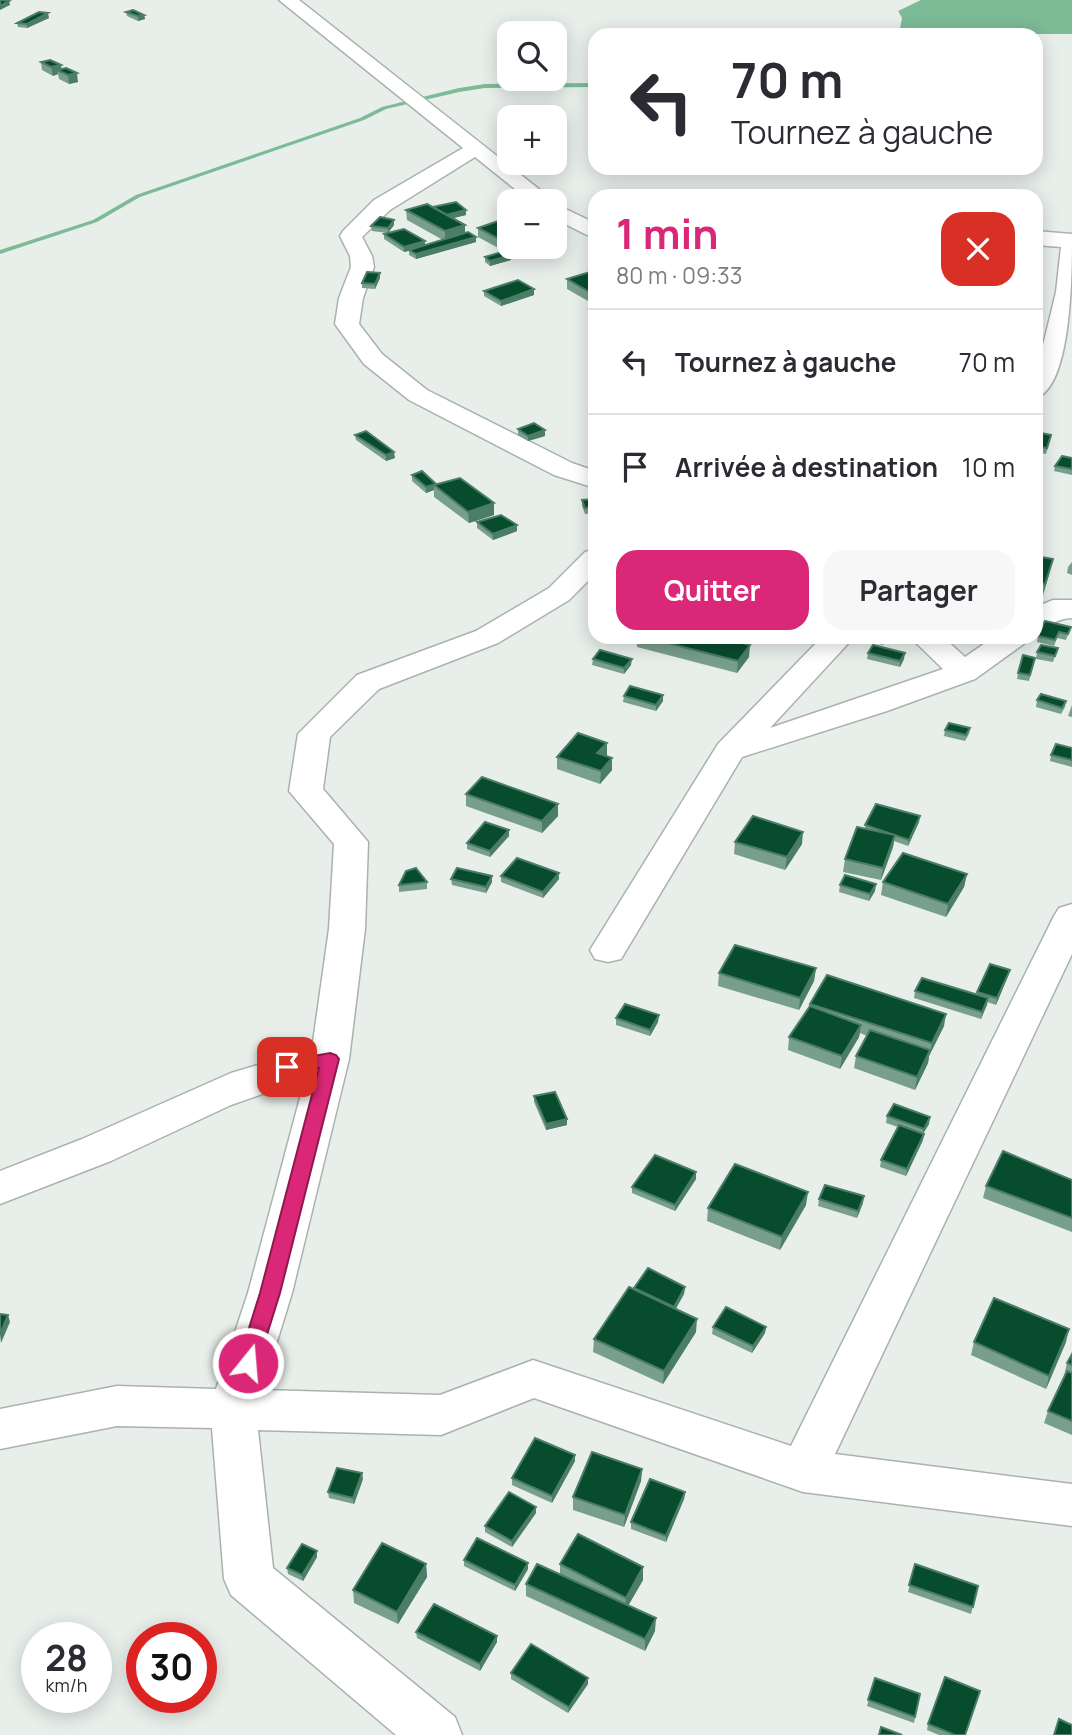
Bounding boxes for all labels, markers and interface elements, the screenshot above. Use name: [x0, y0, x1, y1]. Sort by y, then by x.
map controls: [497, 21, 567, 259]
button: search: [497, 21, 567, 91]
text: 70 m: [731, 46, 843, 113]
icon: left: [616, 56, 707, 147]
button: +: [497, 105, 567, 175]
text: Tournez à gauche: [731, 110, 993, 154]
button: −: [497, 189, 567, 259]
text: 1 min: [616, 204, 719, 262]
button: close: [941, 212, 1015, 286]
text: 80 m · 09:33: [616, 259, 743, 291]
icon: left: [616, 343, 654, 381]
text: Tournez à gauche: [675, 344, 896, 380]
text: 70 m: [959, 344, 1015, 380]
icon: arrive: [616, 448, 654, 486]
text: Arrivée à destination: [675, 449, 938, 485]
text: 10 m: [962, 449, 1015, 485]
button: Quitter: [616, 550, 809, 630]
button: Partager: [823, 550, 1015, 630]
pin: [257, 1037, 317, 1097]
icon: arrive: [268, 1048, 306, 1086]
position arrow: [211, 1326, 285, 1400]
speed limit sign: 30: [126, 1622, 217, 1713]
text: 28: [45, 1634, 88, 1682]
text: km/h: [46, 1673, 87, 1697]

